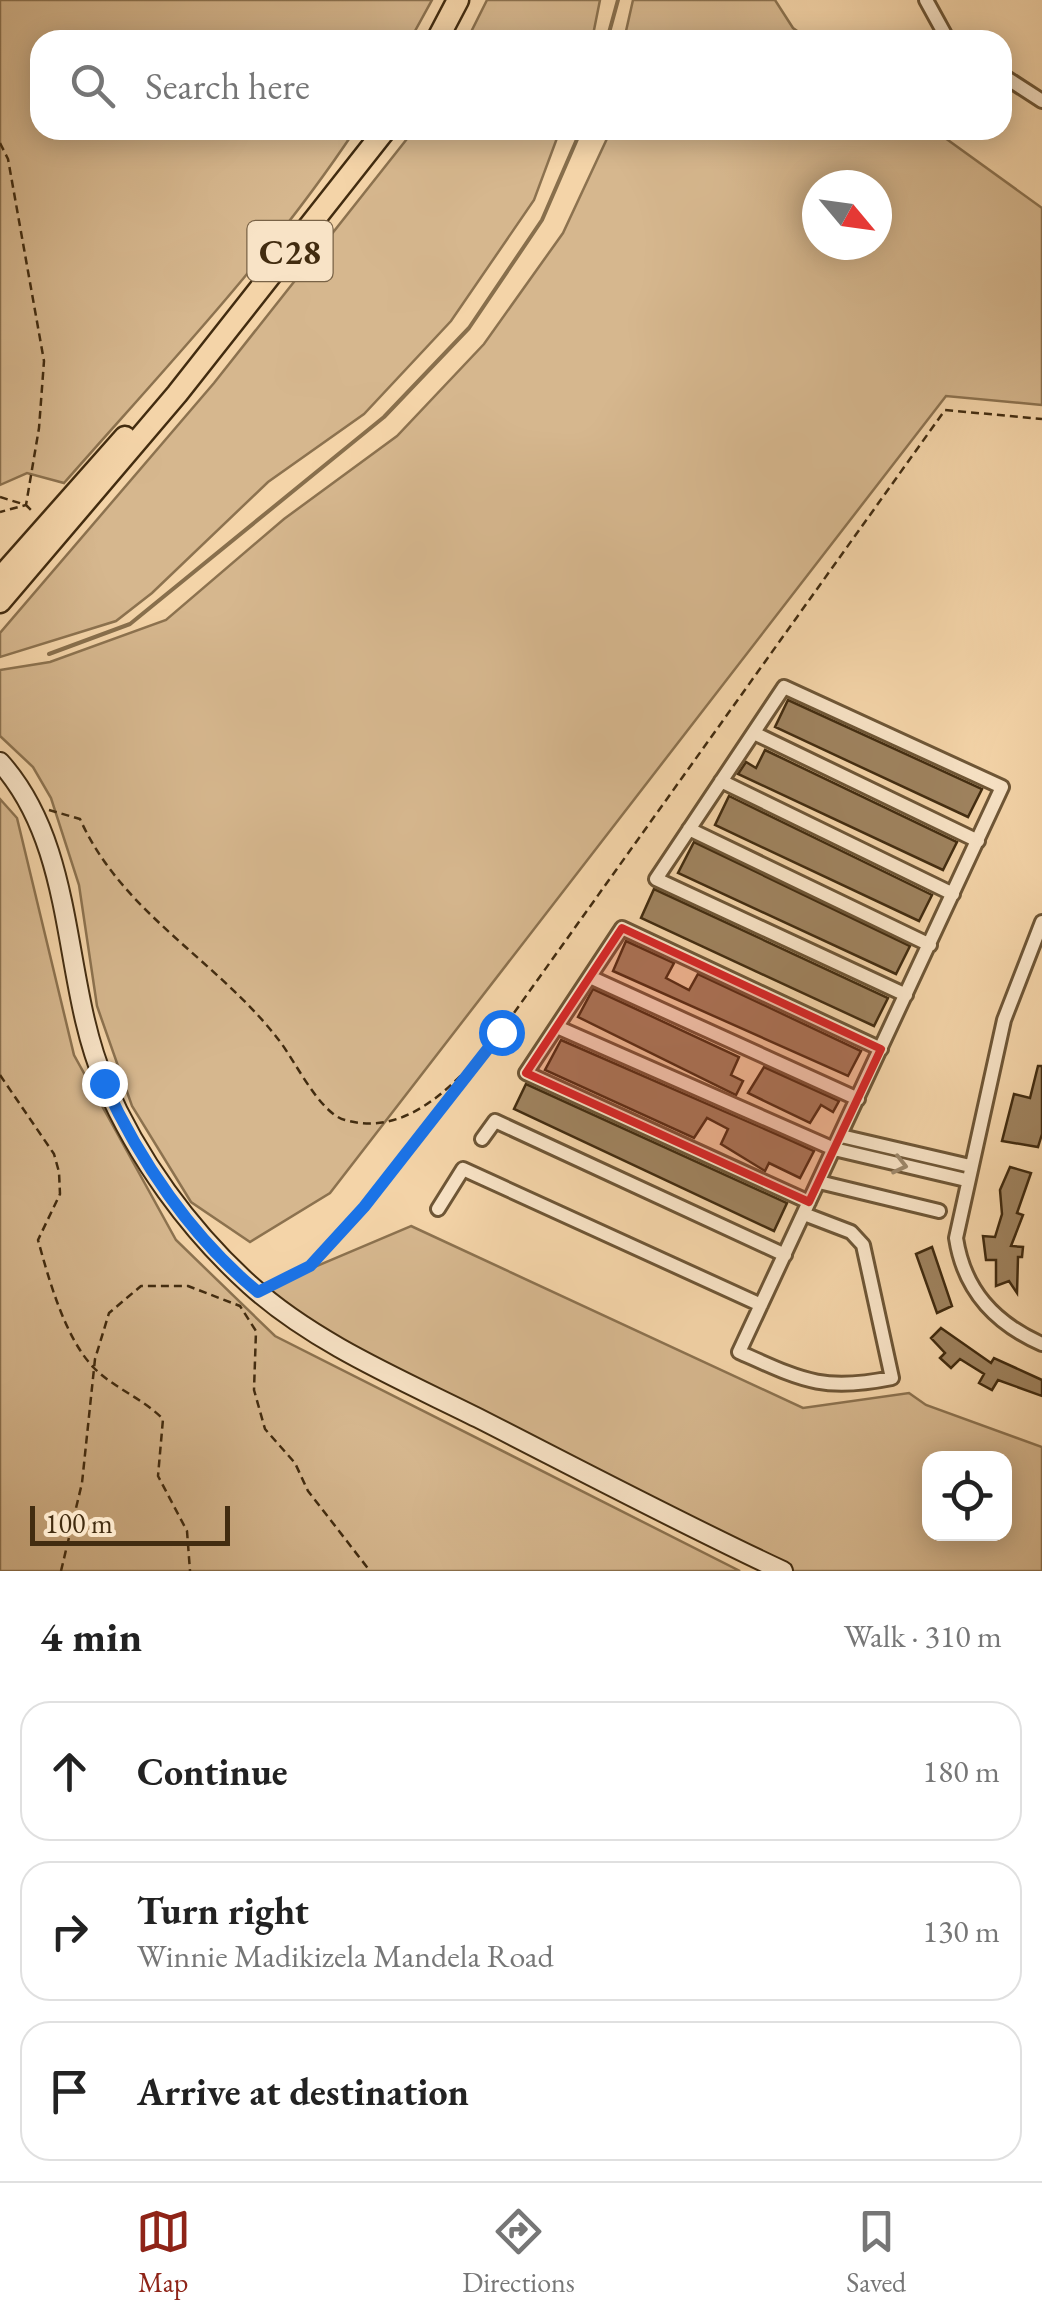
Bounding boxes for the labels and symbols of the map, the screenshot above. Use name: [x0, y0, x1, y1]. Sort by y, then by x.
north arrow: [802, 170, 892, 260]
road number: C28: [248, 221, 332, 281]
route start: [479, 1010, 525, 1056]
route end: [82, 1061, 128, 1107]
one-way arrow: [891, 1153, 908, 1174]
scale bar: [30, 1501, 230, 1546]

